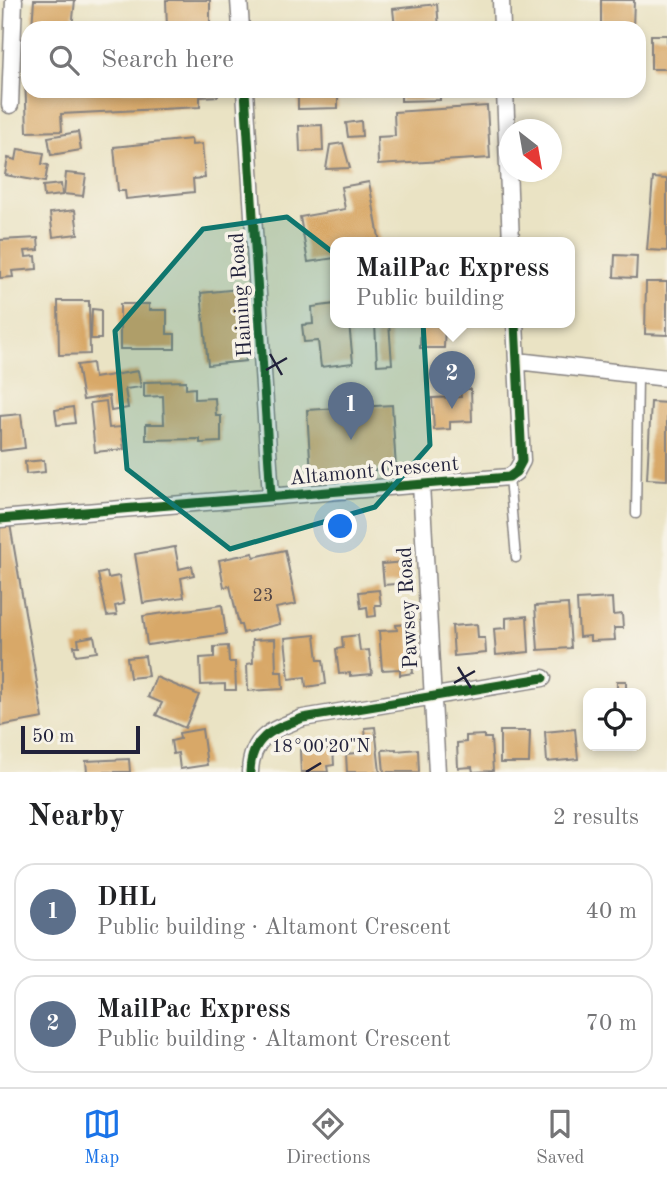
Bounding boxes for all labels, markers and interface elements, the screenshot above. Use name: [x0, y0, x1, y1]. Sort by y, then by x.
search box: [21, 21, 646, 98]
icon: search: [45, 41, 83, 79]
text: Search here: [101, 47, 234, 73]
north arrow: [499, 119, 562, 182]
street label: Haining Road: [227, 232, 256, 358]
popup: [330, 237, 575, 328]
text: MailPac Express: [356, 256, 549, 282]
text: Public building: [356, 287, 504, 310]
pin: 2: [429, 351, 475, 409]
pin: 1: [328, 382, 374, 440]
street label: Altamont Crescent: [289, 454, 460, 489]
your location: [323, 509, 357, 543]
street label: Pawsey Road: [395, 546, 422, 669]
house number: 23: [253, 587, 273, 605]
map controls: [583, 688, 646, 751]
button: locate: [583, 688, 646, 751]
scale bar: [21, 723, 140, 755]
text: 50 m: [32, 728, 74, 747]
text: 18°00'20"N: [272, 738, 370, 756]
text: Nearby: [28, 802, 125, 832]
text: 2 results: [553, 806, 639, 829]
text: DHL: [97, 885, 156, 911]
text: 1: [46, 900, 60, 923]
text: 40 m: [586, 900, 637, 923]
text: Public building · Altamont Crescent: [97, 916, 451, 939]
text: MailPac Express: [97, 997, 290, 1023]
text: 2: [46, 1012, 60, 1035]
text: 70 m: [586, 1012, 637, 1035]
text: Public building · Altamont Crescent: [97, 1028, 451, 1051]
tab: Map: [83, 1105, 121, 1170]
tab: Directions: [286, 1105, 371, 1170]
tab: Saved: [536, 1105, 584, 1170]

